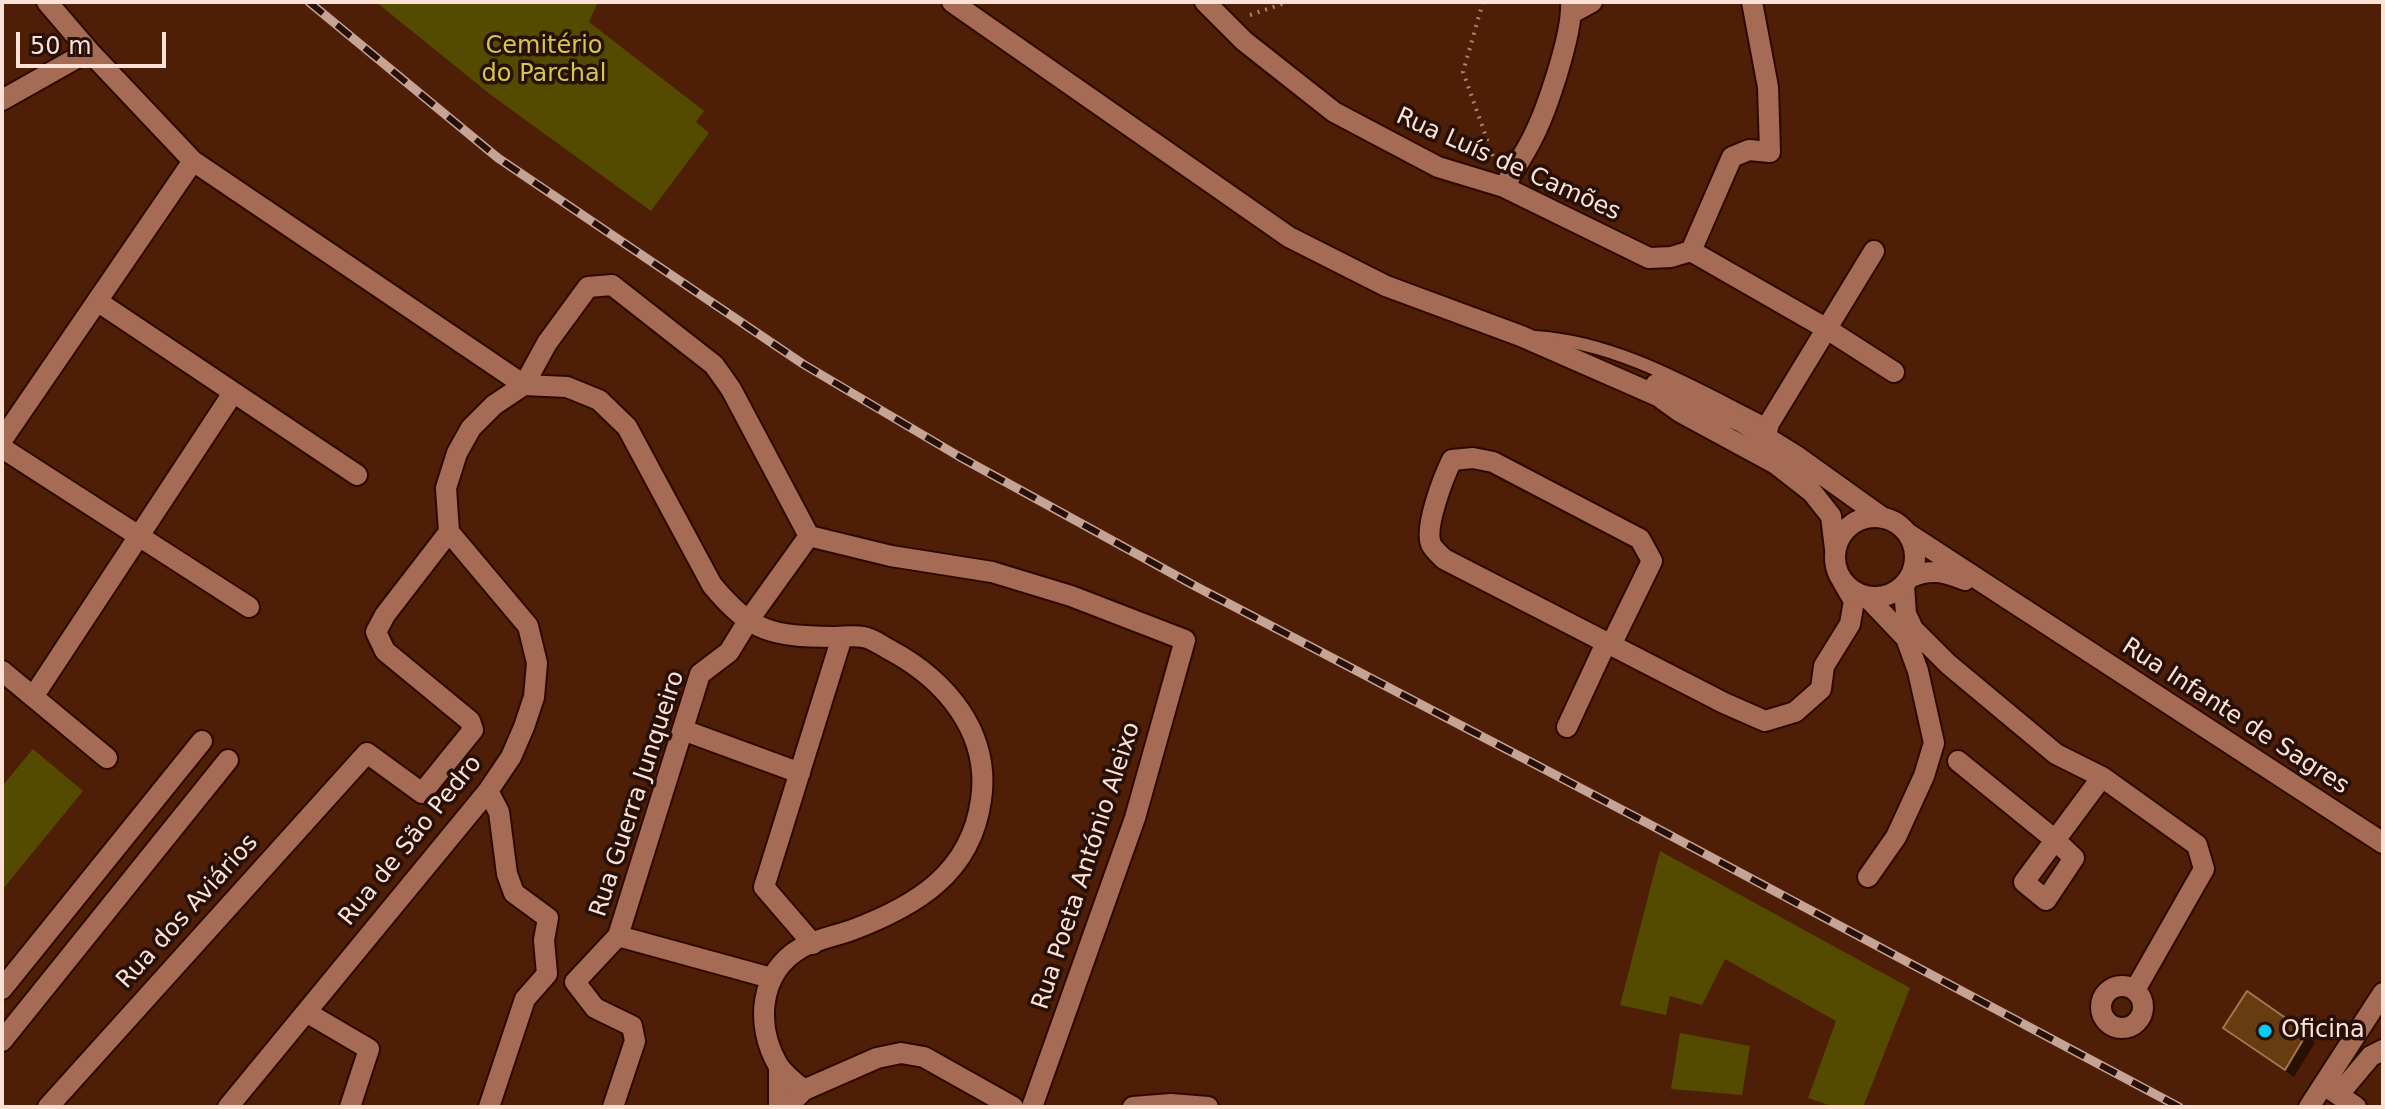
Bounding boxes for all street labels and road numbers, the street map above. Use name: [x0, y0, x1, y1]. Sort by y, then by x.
street label: Rua Luís de Camões: [1391, 103, 1625, 227]
street label: Rua Infante de Sagres: [2116, 633, 2354, 801]
street label: Rua Guerra Junqueiro: [585, 667, 691, 921]
street label: Rua Poeta António Aleixo: [1027, 719, 1147, 1013]
street label: Rua de São Pedro: [334, 750, 488, 932]
street label: Rua dos Aviários: [111, 829, 265, 995]

